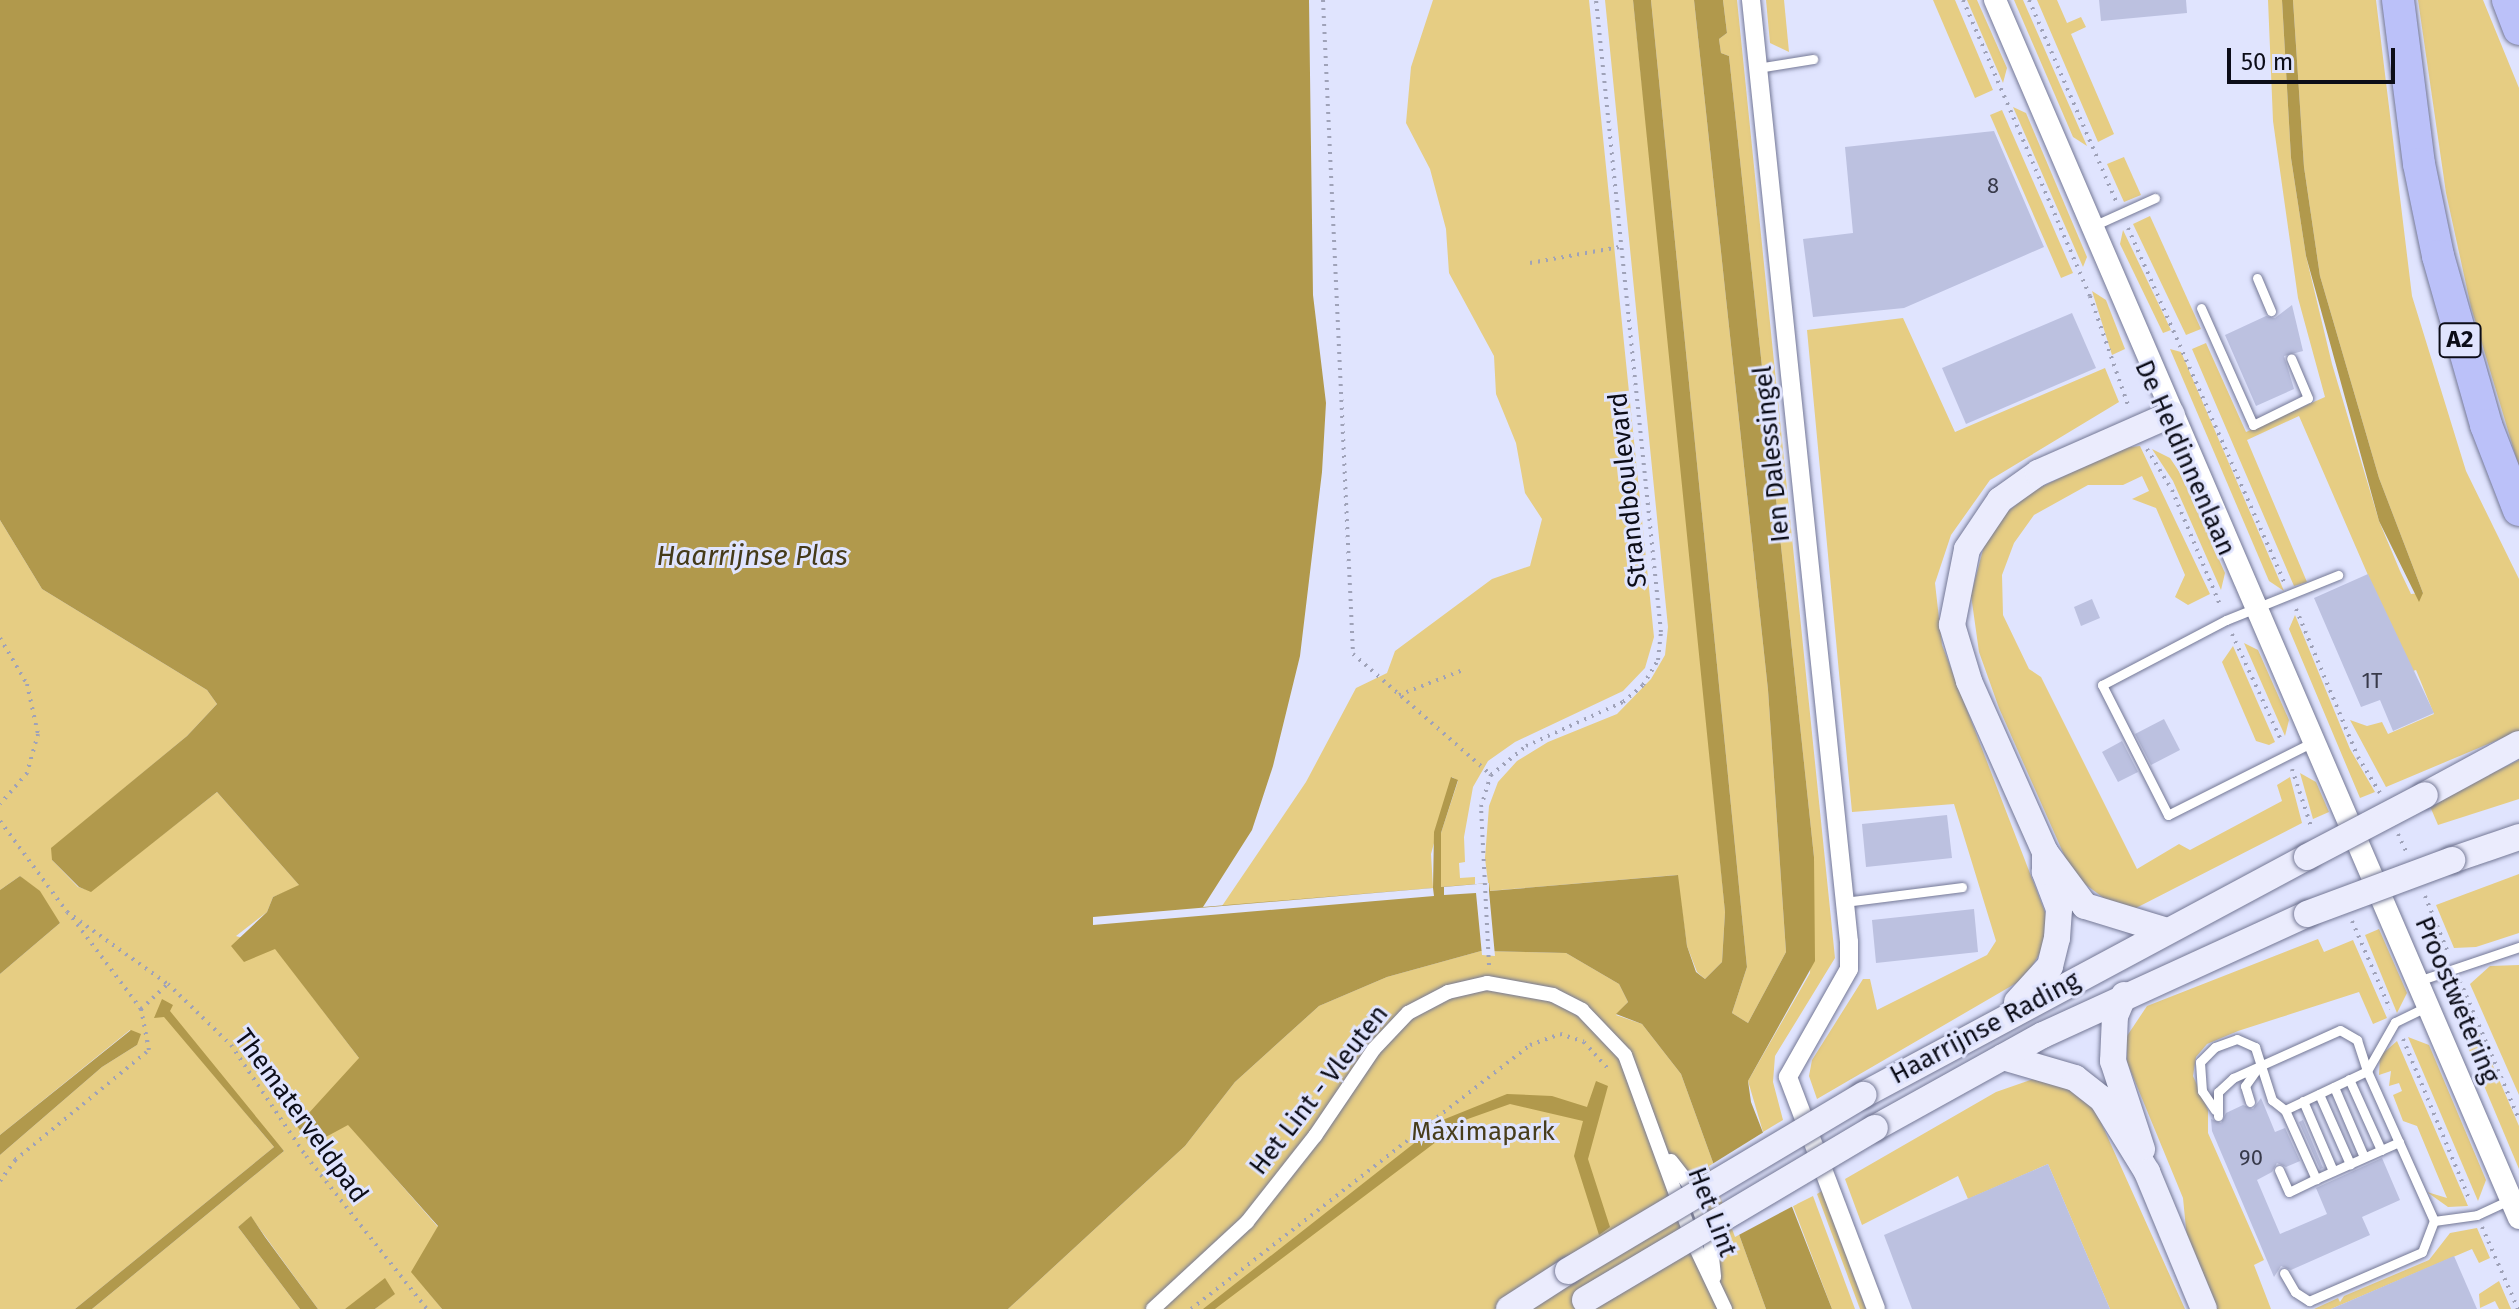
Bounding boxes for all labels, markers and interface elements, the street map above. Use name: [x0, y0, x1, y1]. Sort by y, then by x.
scale bar: [2231, 32, 2399, 82]
text: 50 m: [2241, 48, 2293, 76]
house number: 8: [1987, 173, 1999, 199]
road number: A2: [2438, 320, 2482, 360]
street label: De Heldinnenlaan: [2128, 355, 2242, 561]
street label: Ien Dalessingel: [1747, 364, 1797, 544]
street label: Strandboulevard: [1602, 391, 1654, 589]
water label: Haarrijnse Plas: [656, 539, 848, 573]
house number: 1T: [2362, 668, 2382, 694]
street label: Proostwetering: [2408, 912, 2506, 1088]
street label: Haarrijnse Rading: [1885, 965, 2085, 1091]
street label: Het Lint - Vleuten: [1243, 999, 1395, 1181]
street label: Thematerveldpad: [227, 1023, 375, 1209]
park label: Máximapark: [1411, 1116, 1555, 1148]
house number: 90: [2239, 1145, 2263, 1171]
street label: Het Lint: [1681, 1163, 1743, 1261]

